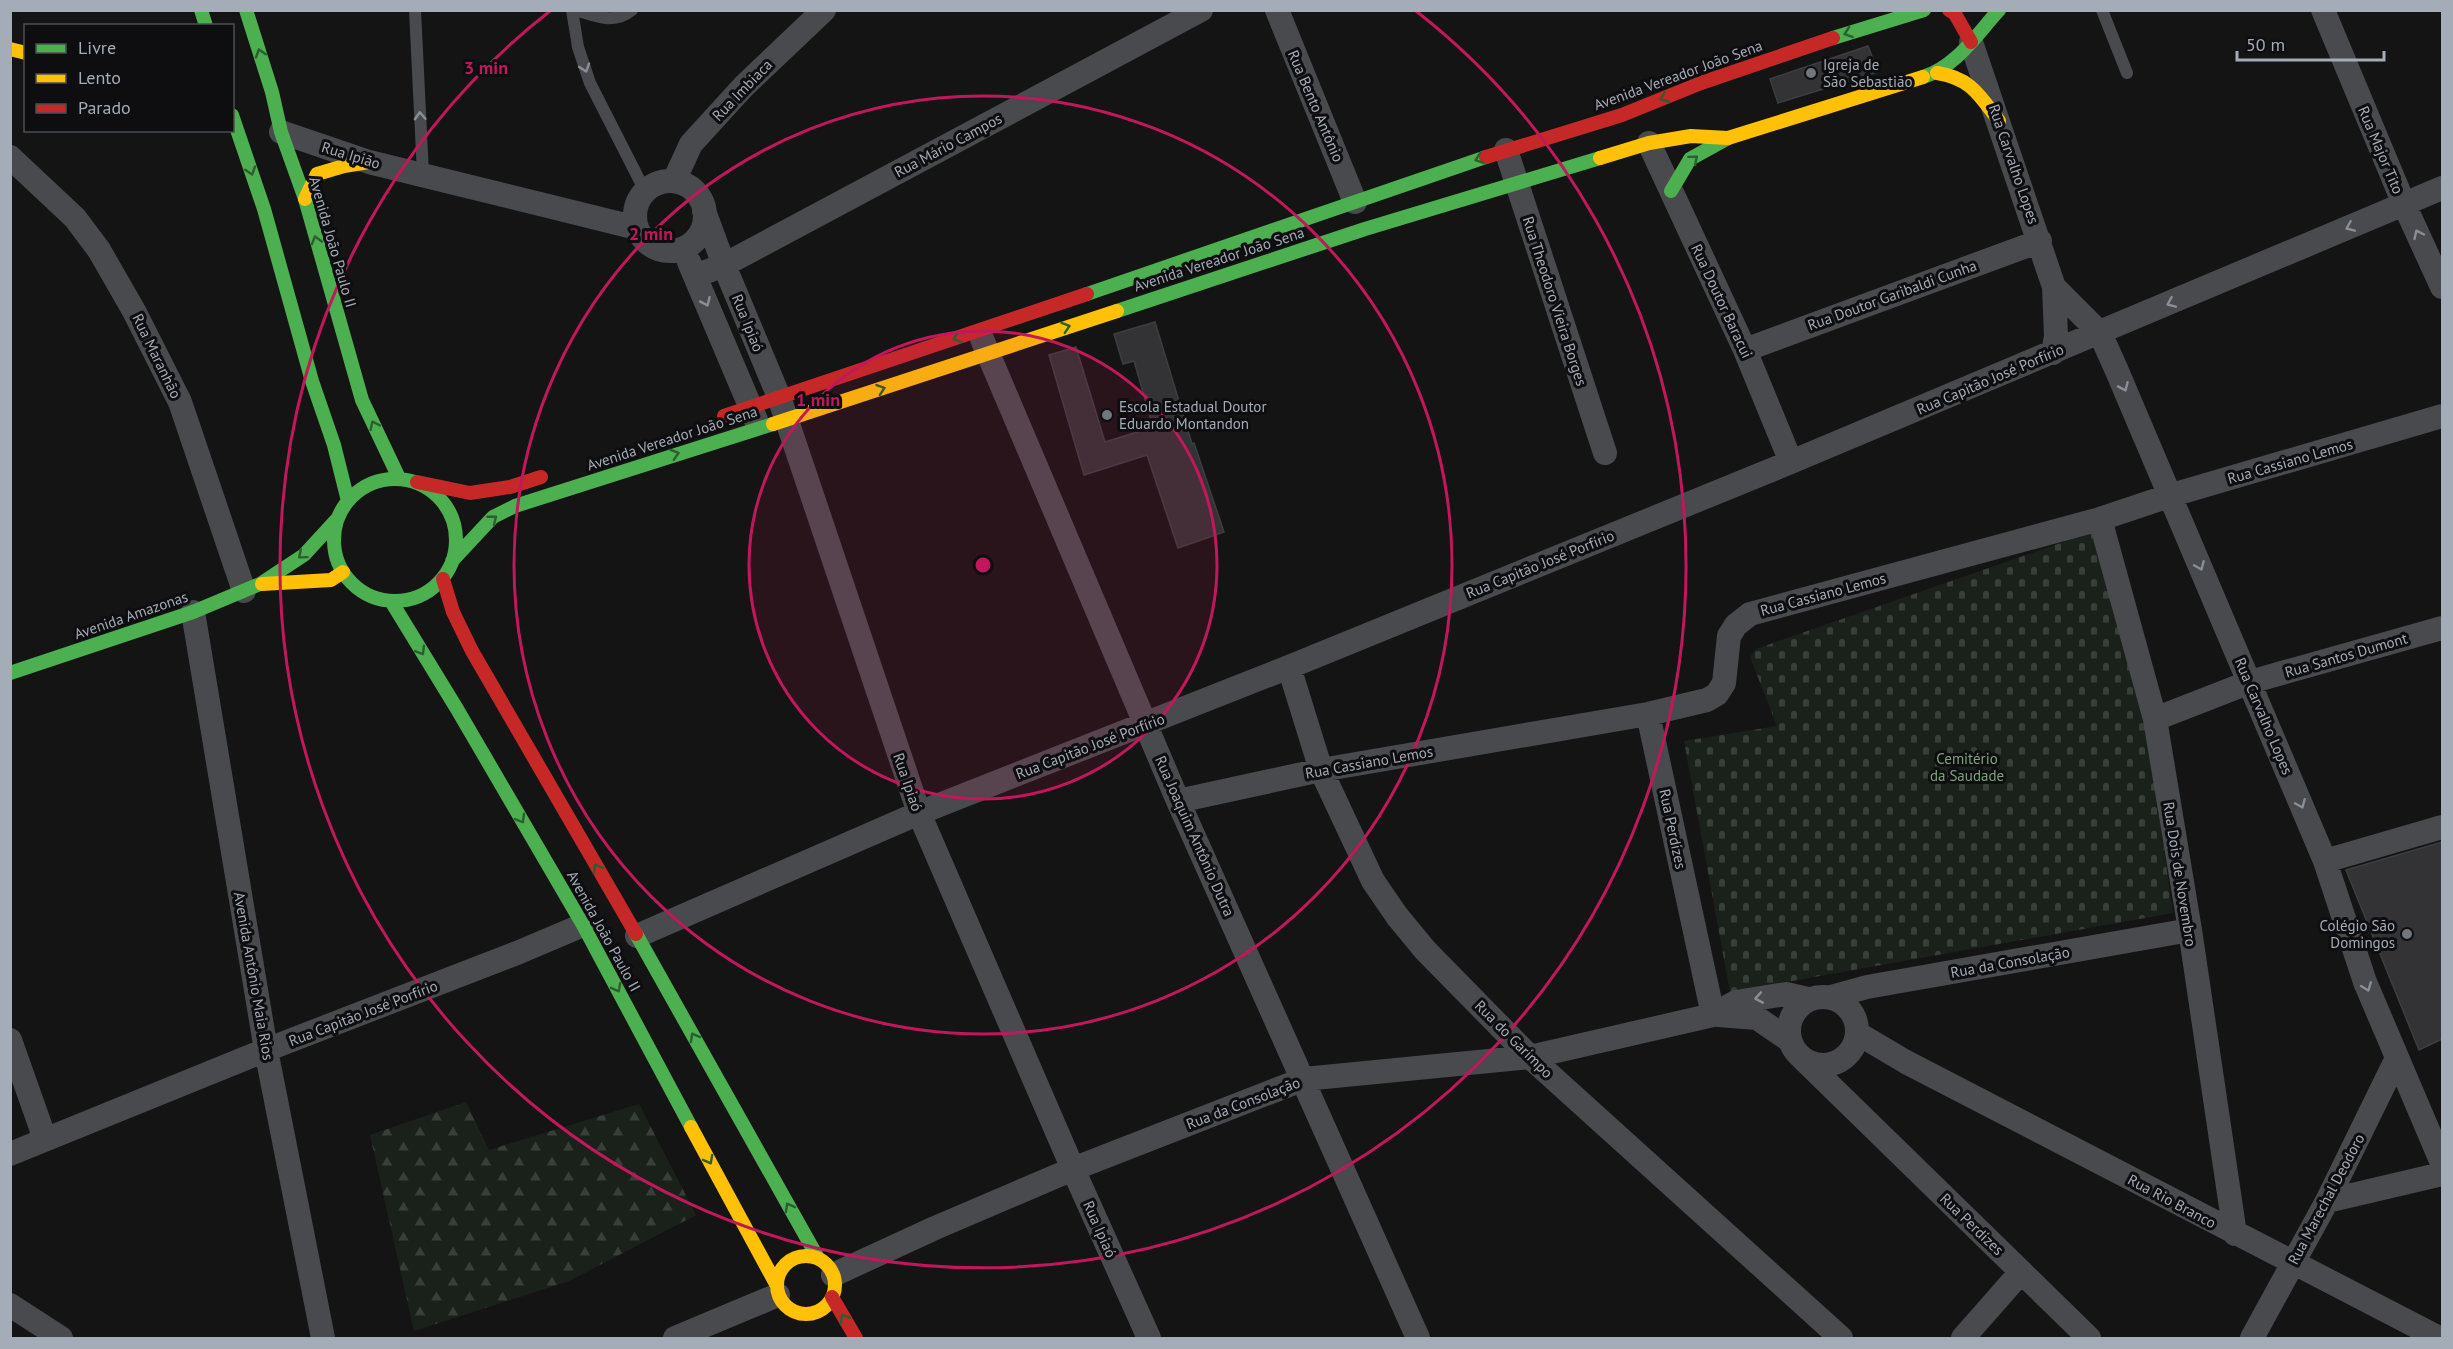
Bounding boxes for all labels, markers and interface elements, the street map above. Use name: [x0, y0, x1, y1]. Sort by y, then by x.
legend: [24, 24, 234, 132]
scale bar: [2237, 24, 2384, 62]
one-way arrow: [1843, 26, 1854, 39]
text: 50 m: [2246, 33, 2285, 56]
text: Livre: [78, 36, 116, 59]
street label: Avenida Vereador João Sena: [1591, 36, 1765, 114]
street label: Rua Bento Antônio: [1284, 47, 1348, 165]
one-way arrow: [255, 48, 267, 59]
street label: Rua Imbiaca: [708, 55, 776, 125]
place label: Igreja de São Sebastião: [1823, 55, 1912, 91]
text: 3 min: [464, 56, 508, 79]
one-way arrow: [577, 62, 590, 72]
text: Lento: [78, 66, 121, 89]
marker: Igreja de São Sebastião: [1804, 66, 1818, 80]
one-way arrow: [1660, 91, 1671, 103]
text: Parado: [78, 96, 131, 119]
street label: Rua Carvalho Lopes: [1985, 102, 2043, 226]
street label: Rua Major Tito: [2354, 103, 2408, 197]
street label: Rua Mário Campos: [891, 109, 1005, 181]
one-way arrow: [413, 111, 426, 120]
street label: Rua Ipião: [319, 137, 383, 173]
one-way arrow: [1474, 151, 1485, 164]
one-way arrow: [1687, 156, 1698, 167]
one-way arrow: [243, 165, 256, 176]
street label: Avenida João Paulo II: [305, 174, 361, 310]
street label: Rua Theodoro Vieira Borges: [1519, 214, 1591, 388]
one-way arrow: [2346, 220, 2357, 232]
text: 2 min: [629, 222, 673, 245]
street label: Avenida Vereador João Sena: [1131, 222, 1307, 296]
one-way arrow: [2413, 230, 2425, 241]
one-way arrow: [311, 235, 323, 246]
street label: Rua Doutor Baracui: [1687, 241, 1757, 361]
street label: Rua Doutor Garibaldi Cunha: [1805, 256, 1979, 334]
street label: Rua Ipiaó: [728, 291, 768, 355]
one-way arrow: [699, 296, 711, 307]
one-way arrow: [2166, 296, 2177, 308]
street label: Rua Maranhão: [128, 310, 186, 402]
one-way arrow: [1060, 322, 1071, 335]
one-way arrow: [952, 331, 963, 343]
street label: Rua Capitão José Porfírio: [1914, 339, 2066, 419]
one-way arrow: [2117, 380, 2129, 391]
one-way arrow: [875, 384, 886, 396]
text: 1 min: [796, 388, 840, 411]
place label: Escola Estadual Doutor Eduardo Montandon: [1119, 397, 1267, 433]
street label: Avenida Vereador João Sena: [584, 401, 760, 475]
marker: Escola Estadual Doutor Eduardo Montandon: [1100, 408, 1114, 422]
one-way arrow: [370, 421, 382, 432]
street label: Rua Cassiano Lemos: [2225, 434, 2355, 488]
one-way arrow: [670, 449, 680, 461]
one-way arrow: [486, 516, 497, 527]
street label: Rua Capitão José Porfírio: [1463, 526, 1617, 602]
one-way arrow: [298, 548, 309, 559]
centre of rings: [973, 555, 993, 575]
one-way arrow: [2193, 560, 2205, 571]
street label: Rua Cassiano Lemos: [1758, 568, 1888, 620]
street label: Avenida Amazonas: [72, 587, 190, 643]
street label: Rua Santos Dumont: [2283, 628, 2409, 682]
one-way arrow: [414, 645, 426, 655]
street label: Rua Carvalho Lopes: [2231, 655, 2297, 777]
street label: Rua Capitão José Porfírio: [1013, 709, 1167, 783]
street label: Rua Cassiano Lemos: [1304, 741, 1434, 783]
park label: Cemitério da Saudade: [1930, 749, 2004, 785]
street label: Rua Ipiaó: [889, 750, 927, 814]
street label: Rua Joaquim Antônio Dutra: [1151, 753, 1239, 919]
street label: Rua Perdizes: [1655, 787, 1691, 871]
one-way arrow: [2294, 797, 2306, 808]
street label: Rua Dois de Novembro: [2159, 800, 2201, 948]
one-way arrow: [513, 813, 525, 823]
one-way arrow: [593, 864, 604, 874]
street label: Avenida João Paulo II: [563, 867, 645, 995]
street label: Avenida Antônio Maia Rios: [230, 890, 278, 1062]
place label: Colégio São Domingos: [2320, 916, 2395, 952]
marker: Colégio São Domingos: [2400, 927, 2414, 941]
street label: Rua da Consolação: [1949, 942, 2071, 982]
street label: Rua Capitão José Porfírio: [286, 976, 440, 1050]
one-way arrow: [2360, 981, 2373, 992]
one-way arrow: [610, 982, 621, 993]
one-way arrow: [1755, 992, 1764, 1004]
street label: Rua do Garimpo: [1471, 996, 1557, 1082]
one-way arrow: [689, 1033, 701, 1043]
street label: Rua da Consolação: [1183, 1073, 1303, 1133]
street label: Rua Marechal Deodoro: [2283, 1130, 2369, 1268]
one-way arrow: [702, 1154, 713, 1164]
street label: Rua Rio Branco: [2125, 1170, 2219, 1232]
street label: Rua Perdizes: [1936, 1189, 2008, 1259]
street label: Rua Ipiaó: [1079, 1198, 1121, 1260]
one-way arrow: [785, 1203, 796, 1213]
one-way arrow: [840, 1314, 851, 1324]

